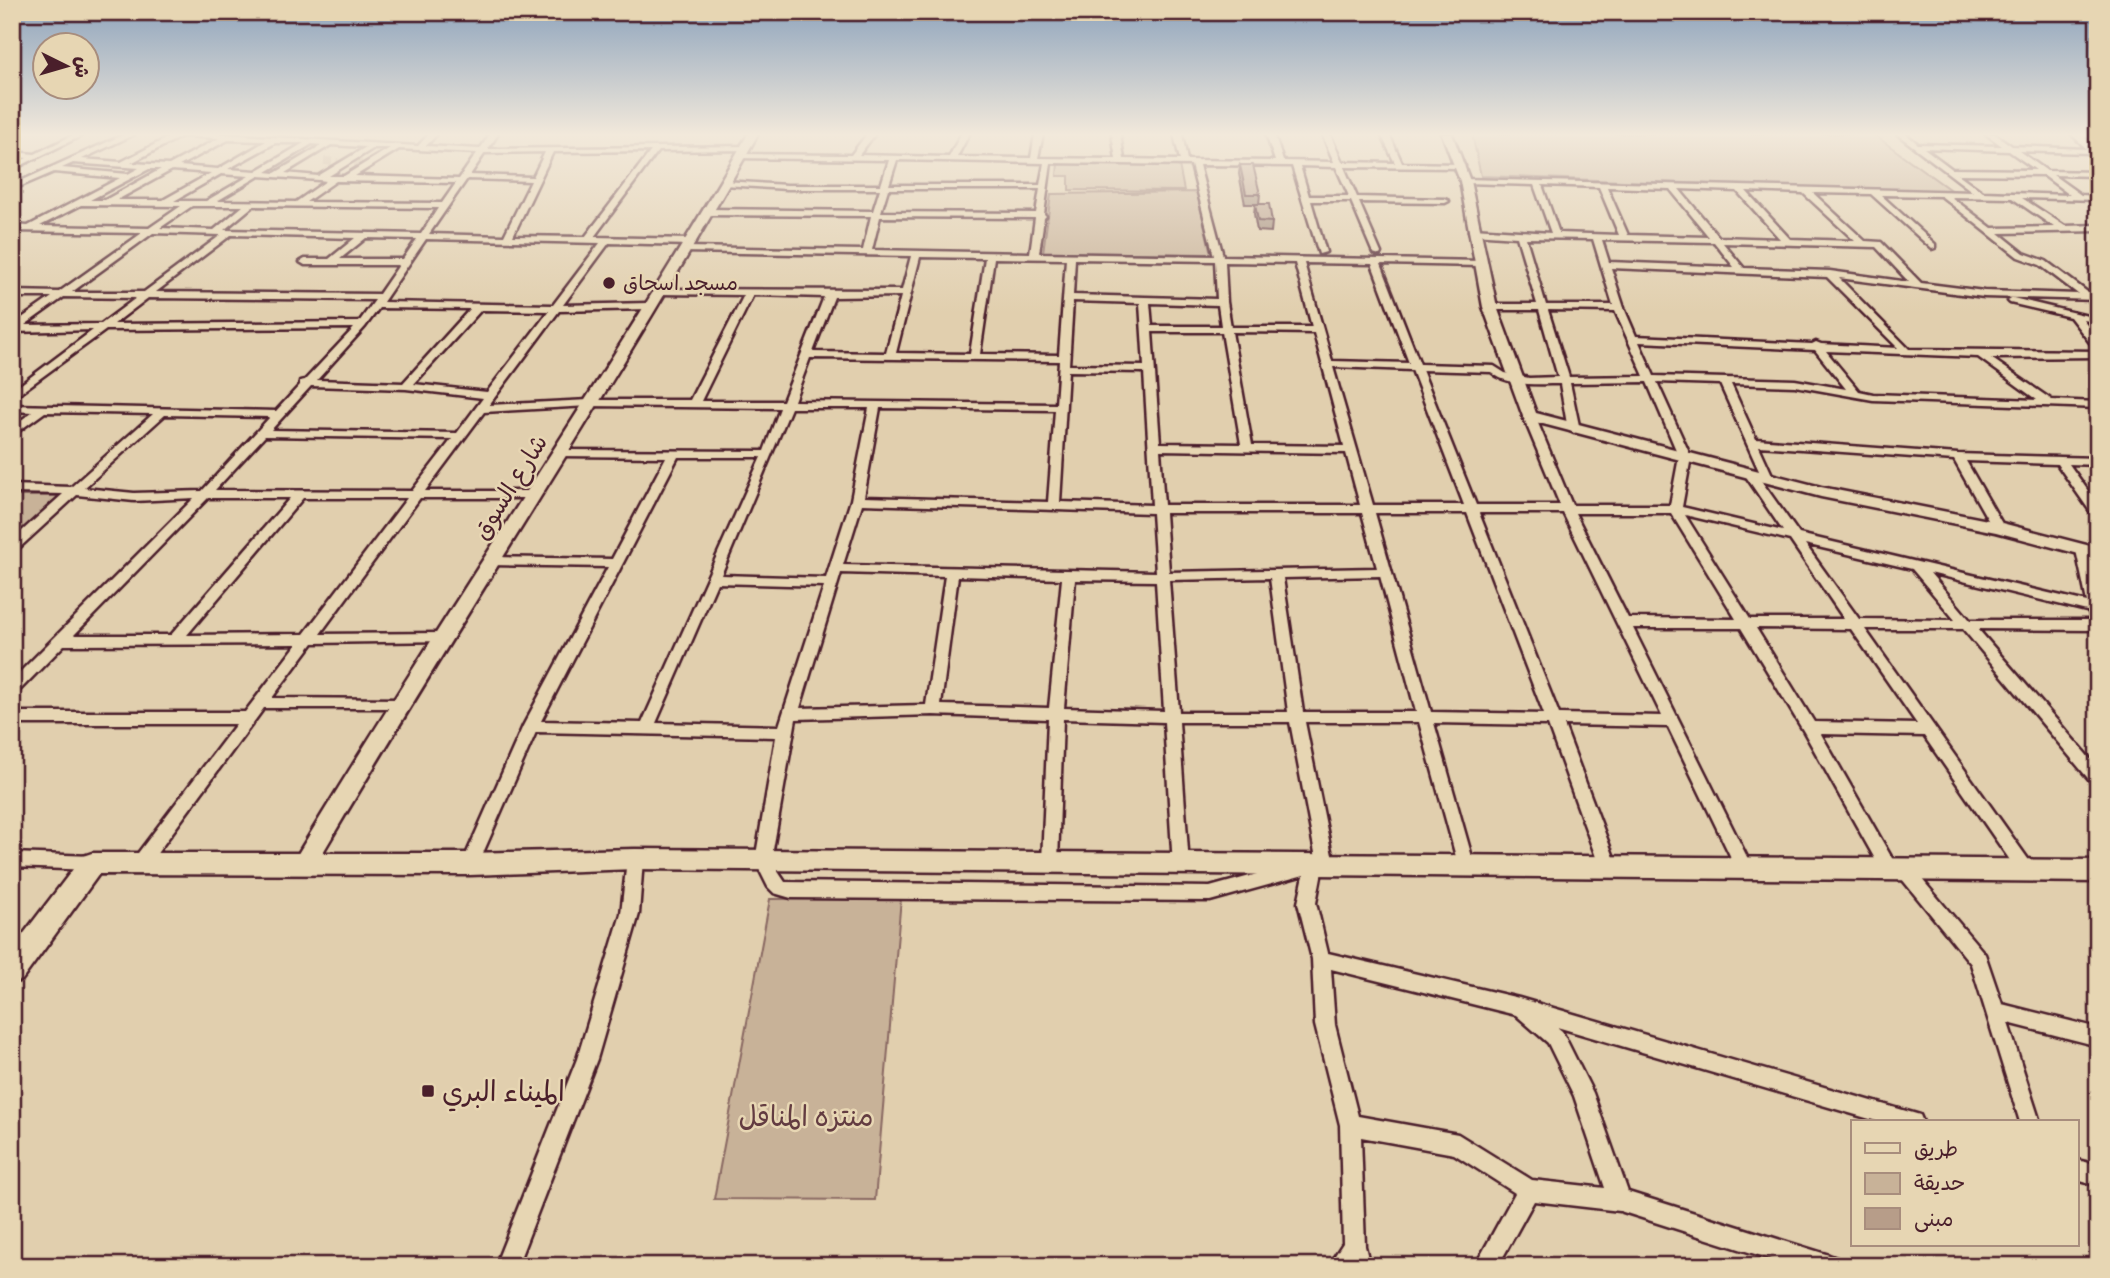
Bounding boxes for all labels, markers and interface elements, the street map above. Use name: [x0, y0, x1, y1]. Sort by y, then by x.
north arrow: [32, 32, 102, 102]
text: ش: [69, 56, 97, 79]
place label: مسجد اسحاق: [623, 268, 738, 297]
marker: مسجد اسحاق: [601, 275, 617, 291]
street label: شارع السوق: [464, 428, 556, 546]
place label: الميناء البري: [442, 1072, 565, 1112]
marker: الميناء البري: [420, 1083, 436, 1099]
park label: منتزه المناقل: [739, 1097, 873, 1135]
legend: [1851, 1120, 2078, 1246]
text: طريق: [1914, 1134, 1958, 1163]
text: حديقة: [1914, 1168, 1965, 1197]
text: مبنى: [1914, 1204, 1953, 1233]

